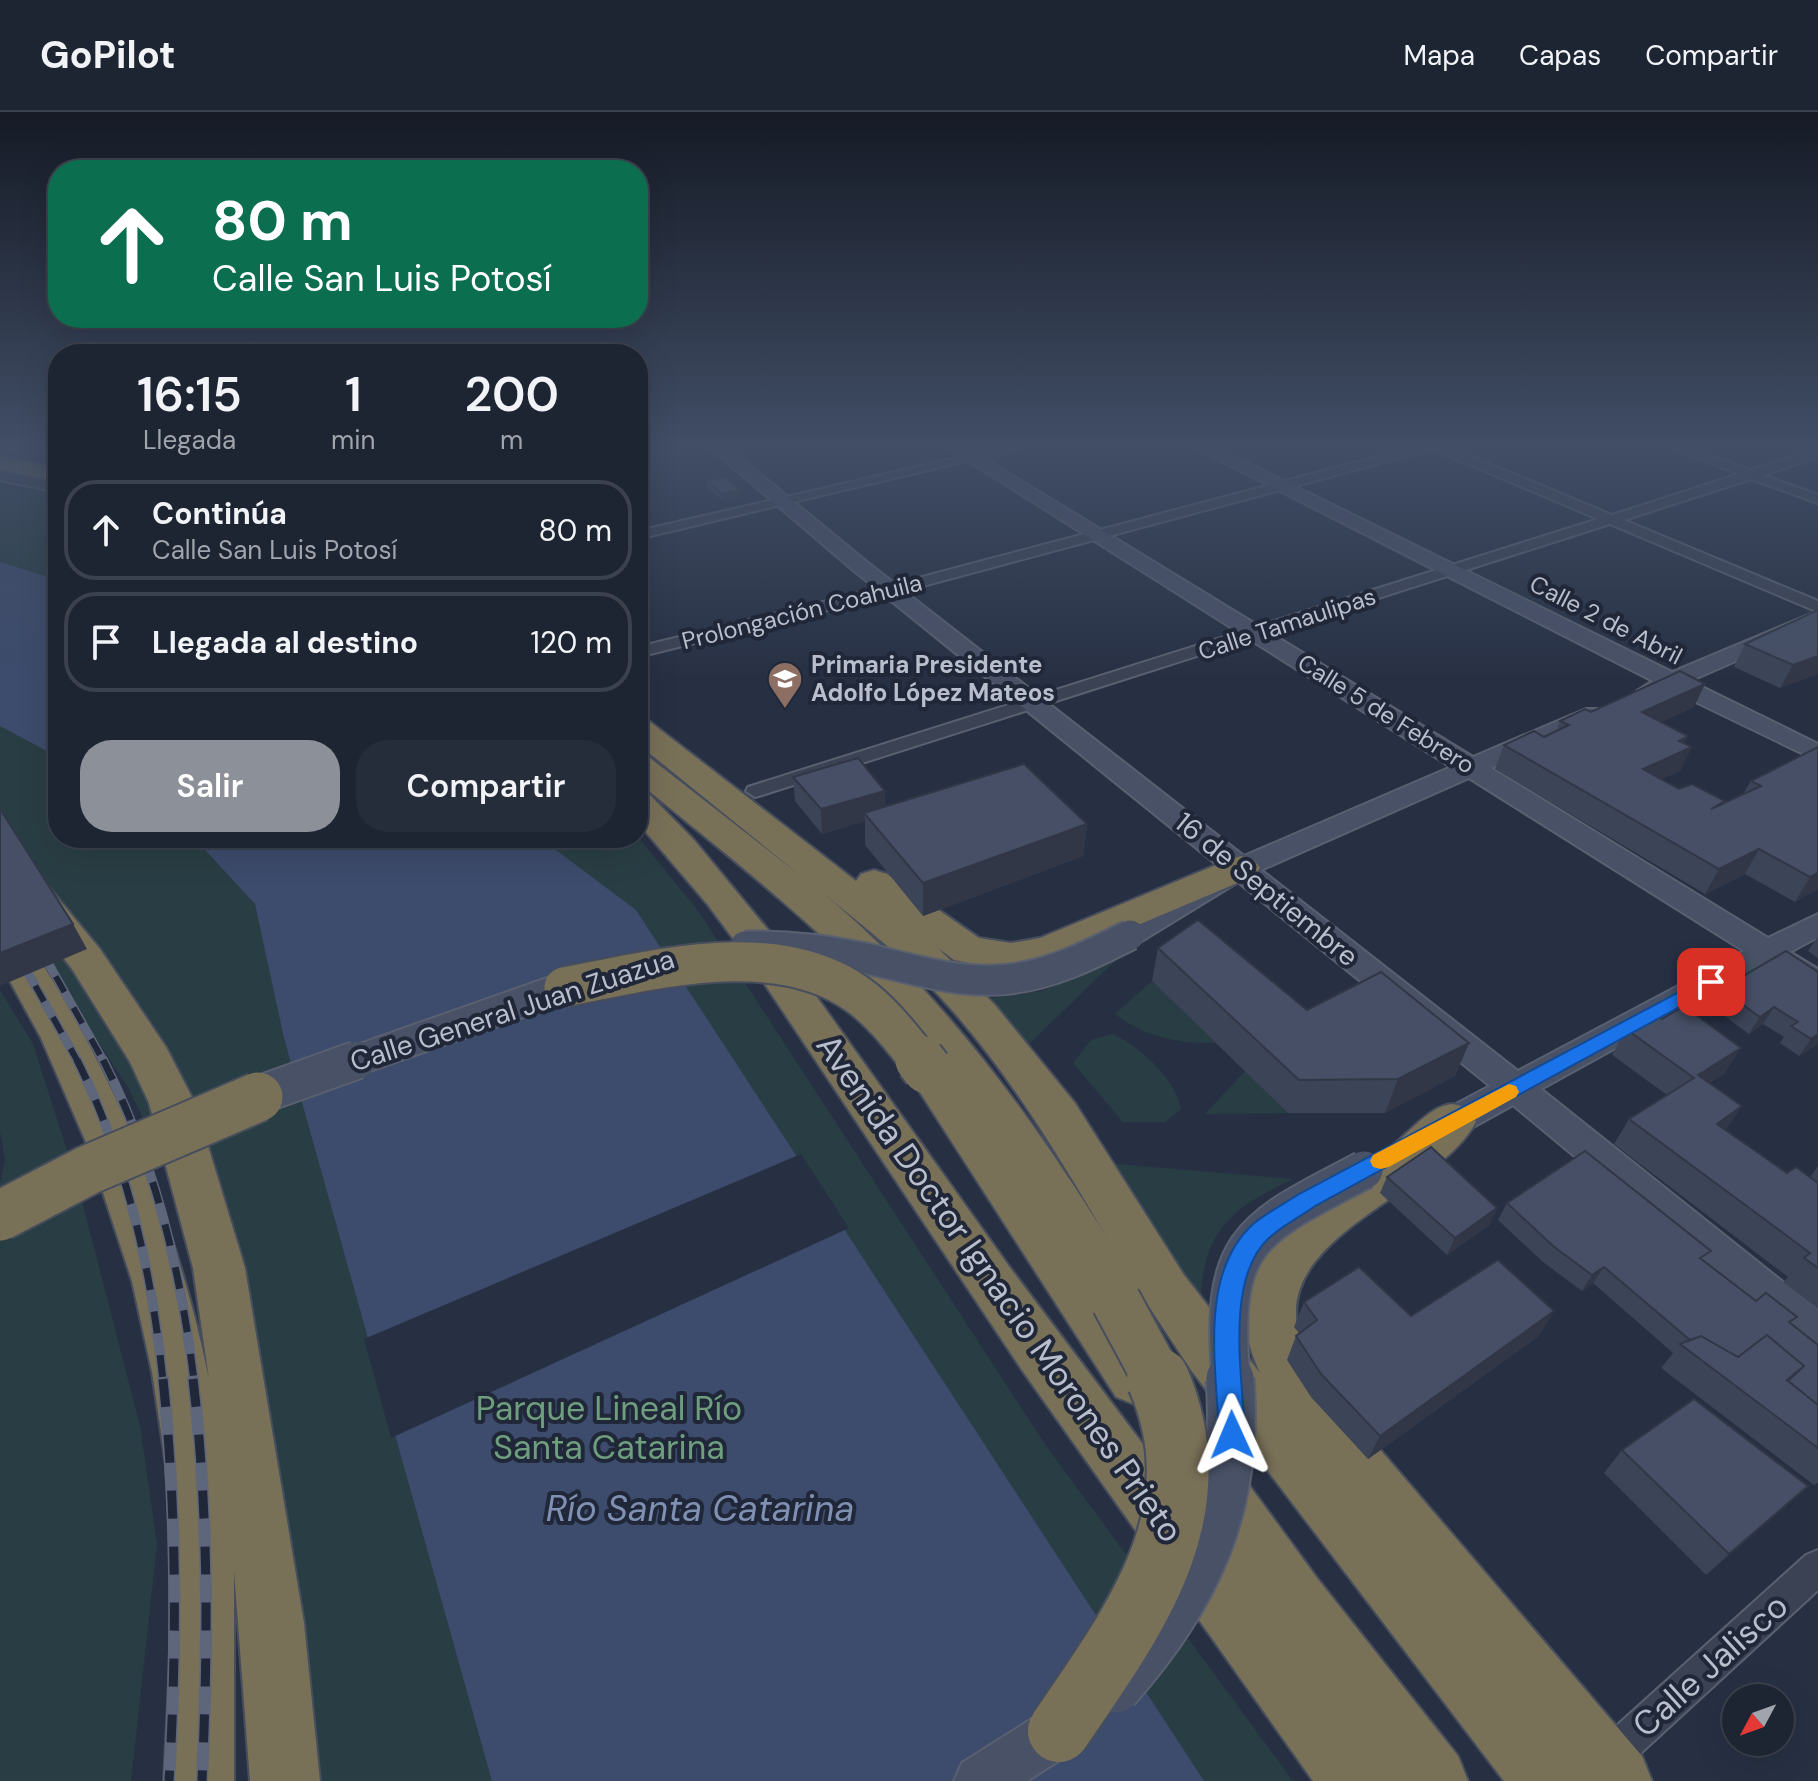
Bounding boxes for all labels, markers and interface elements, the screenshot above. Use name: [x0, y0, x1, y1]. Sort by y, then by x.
text: GoPilot: [40, 30, 176, 80]
text: Mapa: [1404, 37, 1475, 74]
text: Capas: [1519, 37, 1601, 74]
text: Compartir: [1645, 37, 1778, 74]
text: 80 m: [212, 184, 353, 257]
icon: ahead: [80, 192, 184, 296]
text: Calle San Luis Potosí: [212, 255, 552, 302]
text: 16:15: [137, 363, 242, 426]
text: 1: [345, 363, 362, 426]
text: 200: [464, 363, 559, 426]
text: Llegada: [143, 423, 236, 457]
text: min: [331, 423, 375, 457]
text: m: [500, 423, 523, 457]
text: Continúa: [152, 494, 287, 533]
icon: ahead: [84, 508, 128, 552]
text: 80 m: [539, 511, 612, 550]
text: Calle San Luis Potosí: [152, 533, 397, 567]
street label: Prolongación Coahuila: [679, 567, 925, 656]
street label: Calle 2 de Abril: [1525, 568, 1688, 671]
street label: Calle Tamaulipas: [1194, 580, 1380, 667]
icon: arrive: [84, 620, 128, 664]
text: Llegada al destino: [152, 623, 418, 662]
text: 120 m: [530, 623, 612, 662]
street label: Calle 5 de Febrero: [1292, 647, 1480, 780]
place label: Primaria Presidente Adolfo López Mateos: [811, 649, 1055, 708]
school or university icon: Primaria Presidente Adolfo López Mateos: [766, 660, 804, 710]
button: Salir: [80, 740, 340, 832]
button: Compartir: [356, 740, 616, 832]
street label: 16 de Septiembre: [1167, 804, 1366, 975]
street label: Calle General Juan Zuazua: [345, 941, 679, 1080]
pin: [1677, 948, 1745, 1016]
icon: arrive: [1689, 960, 1733, 1004]
street label: Avenida Doctor Ignacio Morones Prieto: [806, 1025, 1193, 1551]
park label: Parque Lineal Río Santa Catarina: [476, 1386, 742, 1470]
position arrow: [1190, 1393, 1274, 1477]
water label: Río Santa Catarina: [546, 1485, 854, 1532]
street label: Calle Jalisco: [1623, 1584, 1798, 1747]
north arrow: [1722, 1684, 1794, 1756]
map controls: [1722, 1684, 1794, 1756]

